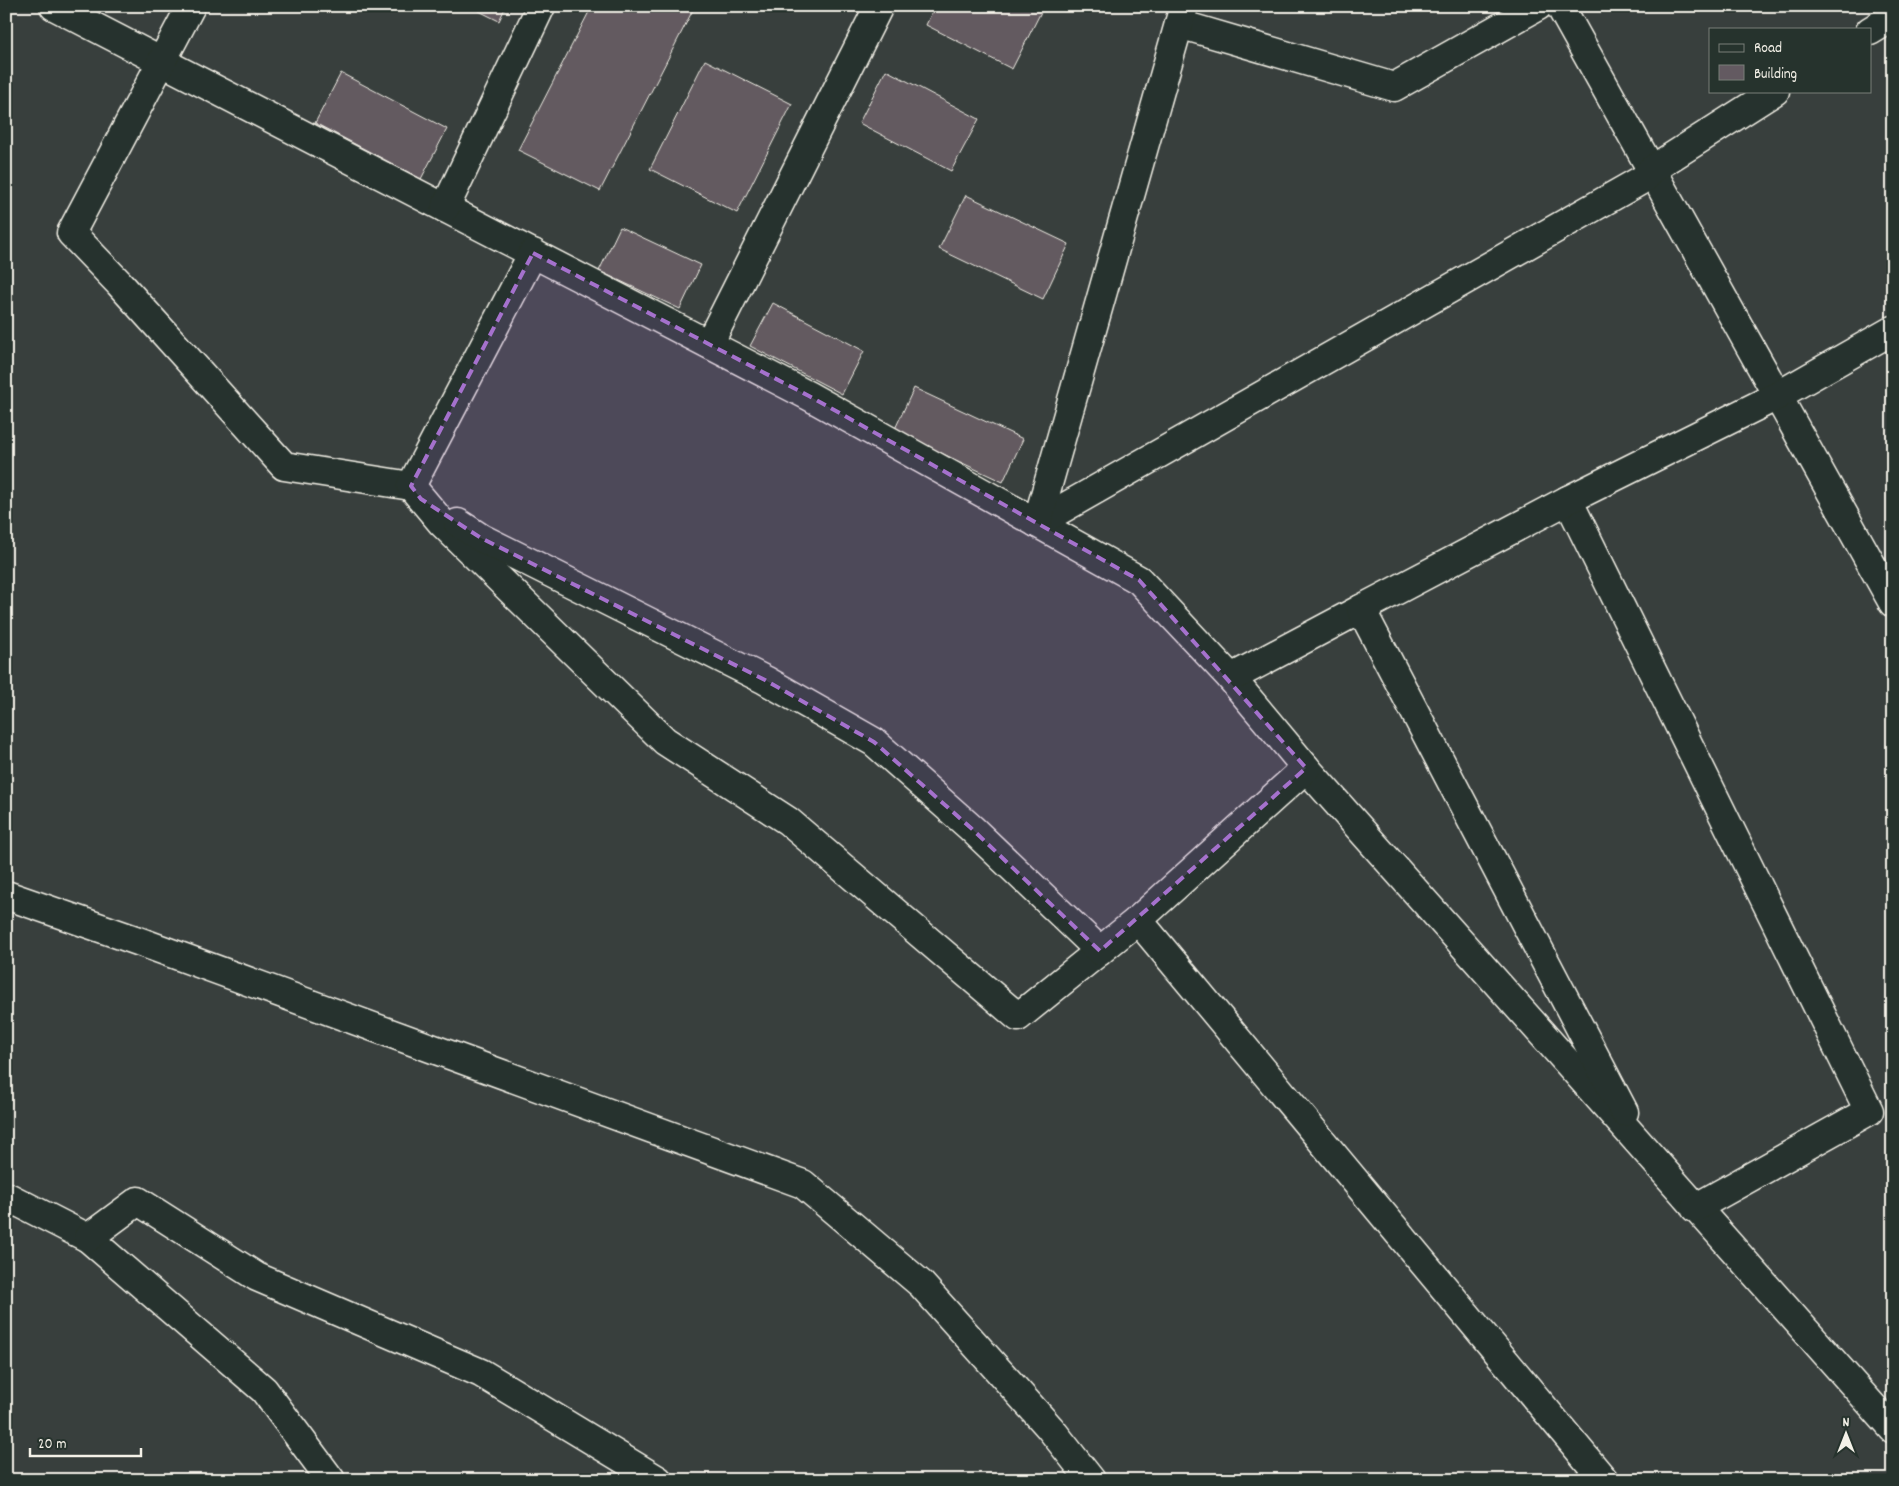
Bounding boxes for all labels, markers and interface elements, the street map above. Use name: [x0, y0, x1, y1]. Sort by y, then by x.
legend: [1709, 28, 1872, 92]
text: Road: [1754, 38, 1782, 60]
text: Building: [1754, 64, 1797, 86]
north arrow: [1822, 1408, 1872, 1458]
text: N: [1843, 1413, 1850, 1433]
scale bar: [30, 1426, 141, 1458]
text: 20 m: [38, 1434, 66, 1456]

